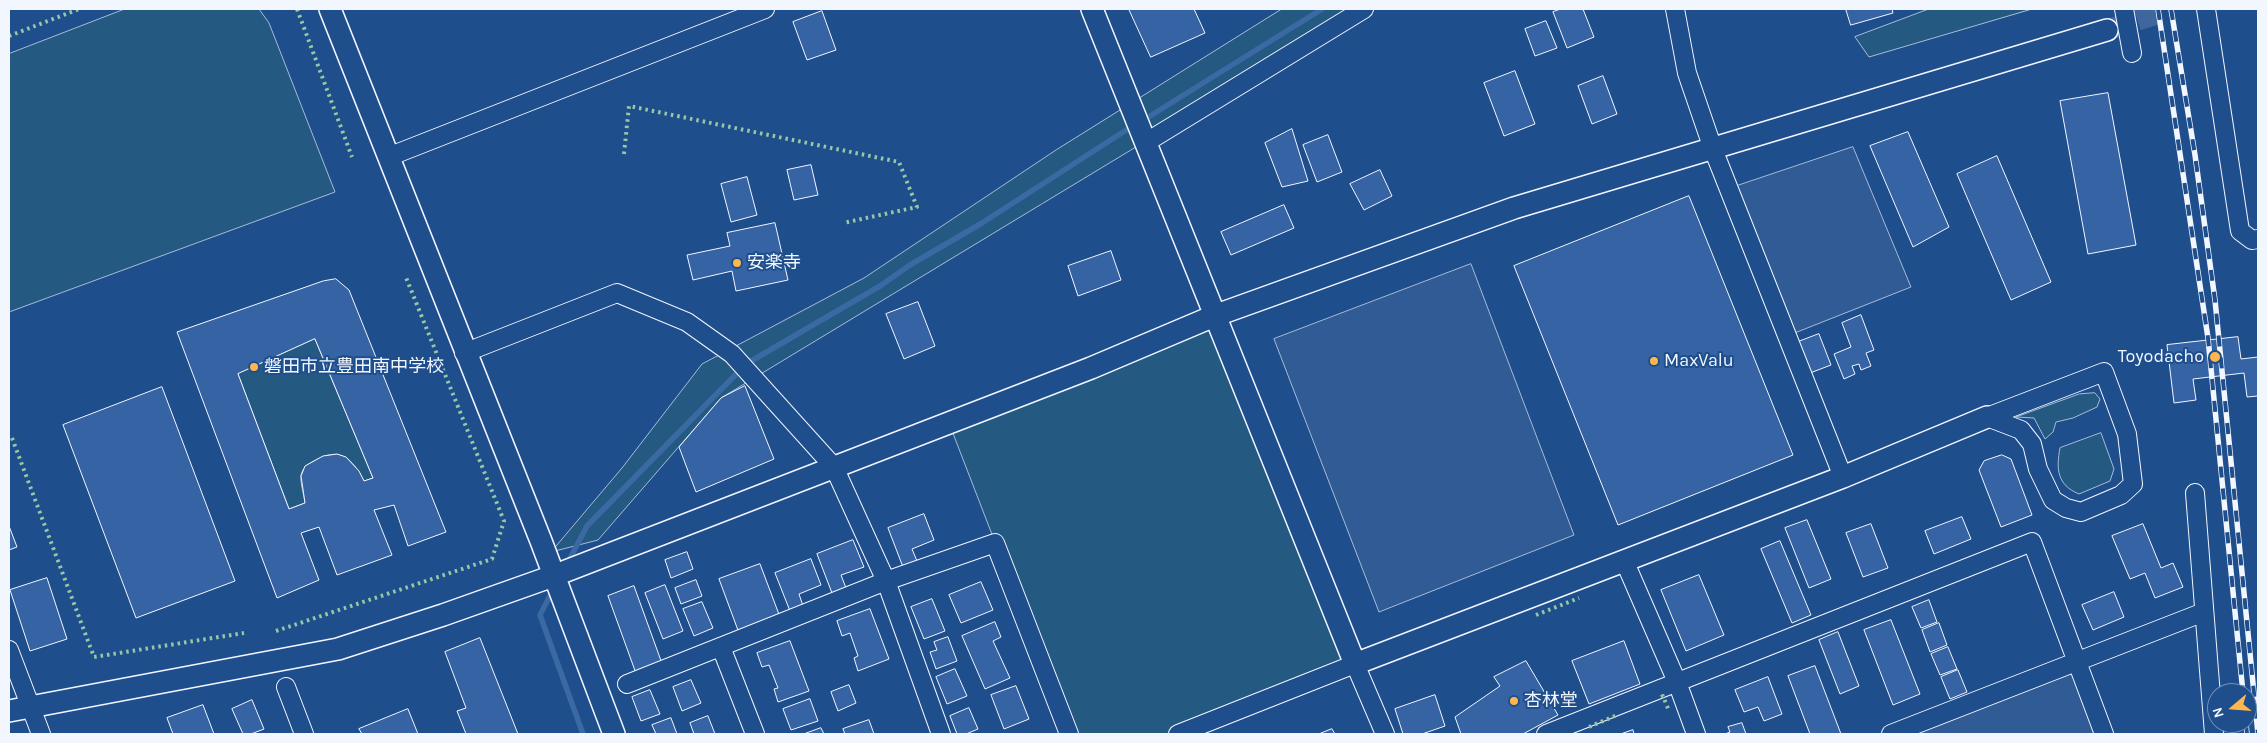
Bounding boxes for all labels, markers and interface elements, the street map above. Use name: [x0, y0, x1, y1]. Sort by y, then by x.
place label: 安楽寺: [747, 252, 801, 274]
marker: 安楽寺: [731, 257, 743, 269]
place label: Toyodacho: [2118, 346, 2204, 368]
place label: MaxValu: [1664, 350, 1734, 372]
marker: Toyodacho: [2208, 350, 2222, 364]
marker: MaxValu: [1648, 355, 1660, 367]
place label: 磐田市立豊田南中学校: [264, 356, 444, 378]
marker: 磐田市立豊田南中学校: [248, 361, 260, 373]
north arrow: [2207, 683, 2257, 733]
place label: 杏林堂: [1524, 690, 1578, 712]
marker: 杏林堂: [1508, 695, 1520, 707]
text: N: [2209, 705, 2228, 720]

